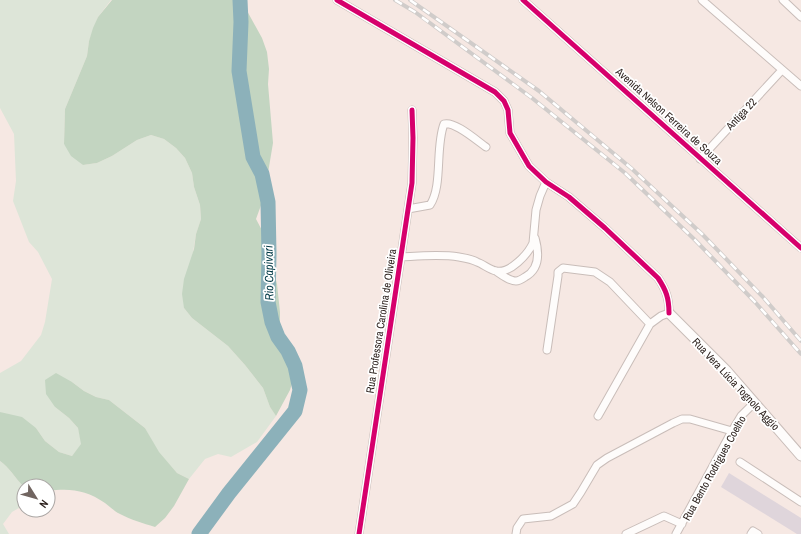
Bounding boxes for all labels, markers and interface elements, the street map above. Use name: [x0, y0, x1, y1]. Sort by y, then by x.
street label: Avenida Nelson Ferreira de Souza: [612, 64, 725, 167]
street label: Antiga 22: [722, 95, 759, 134]
water label: Rio Capivari: [261, 245, 277, 301]
street label: Rua Professora Carolina de Oliveira: [363, 248, 399, 394]
street label: Rua Vera Lúcia Tognolo Aggio: [689, 335, 783, 433]
street label: Rua Bento Rodrigues Coelho: [679, 413, 749, 523]
north arrow: [16, 478, 56, 518]
text: N: [36, 497, 52, 511]

